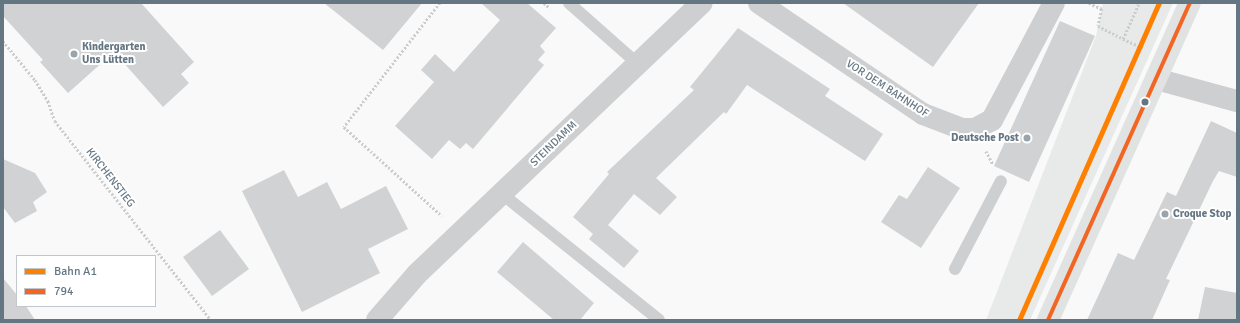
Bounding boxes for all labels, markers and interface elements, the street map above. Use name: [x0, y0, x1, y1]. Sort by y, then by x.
place label: Kindergarten Uns Lütten: [82, 41, 146, 67]
marker: Kindergarten Uns Lütten: [69, 49, 79, 59]
street label: VOR DEM BAHNHOF: [843, 57, 931, 121]
unlabelled marker: [1140, 97, 1150, 107]
street label: STEINDAMM: [528, 119, 580, 169]
place label: Deutsche Post: [951, 131, 1019, 145]
marker: Deutsche Post: [1022, 133, 1032, 143]
street label: KIRCHENSTIEG: [83, 146, 137, 210]
place label: Croque Stop: [1173, 207, 1231, 221]
marker: Croque Stop: [1160, 209, 1170, 219]
legend: [16, 255, 156, 307]
text: Bahn A1: [54, 264, 97, 279]
text: 794: [54, 284, 73, 299]

